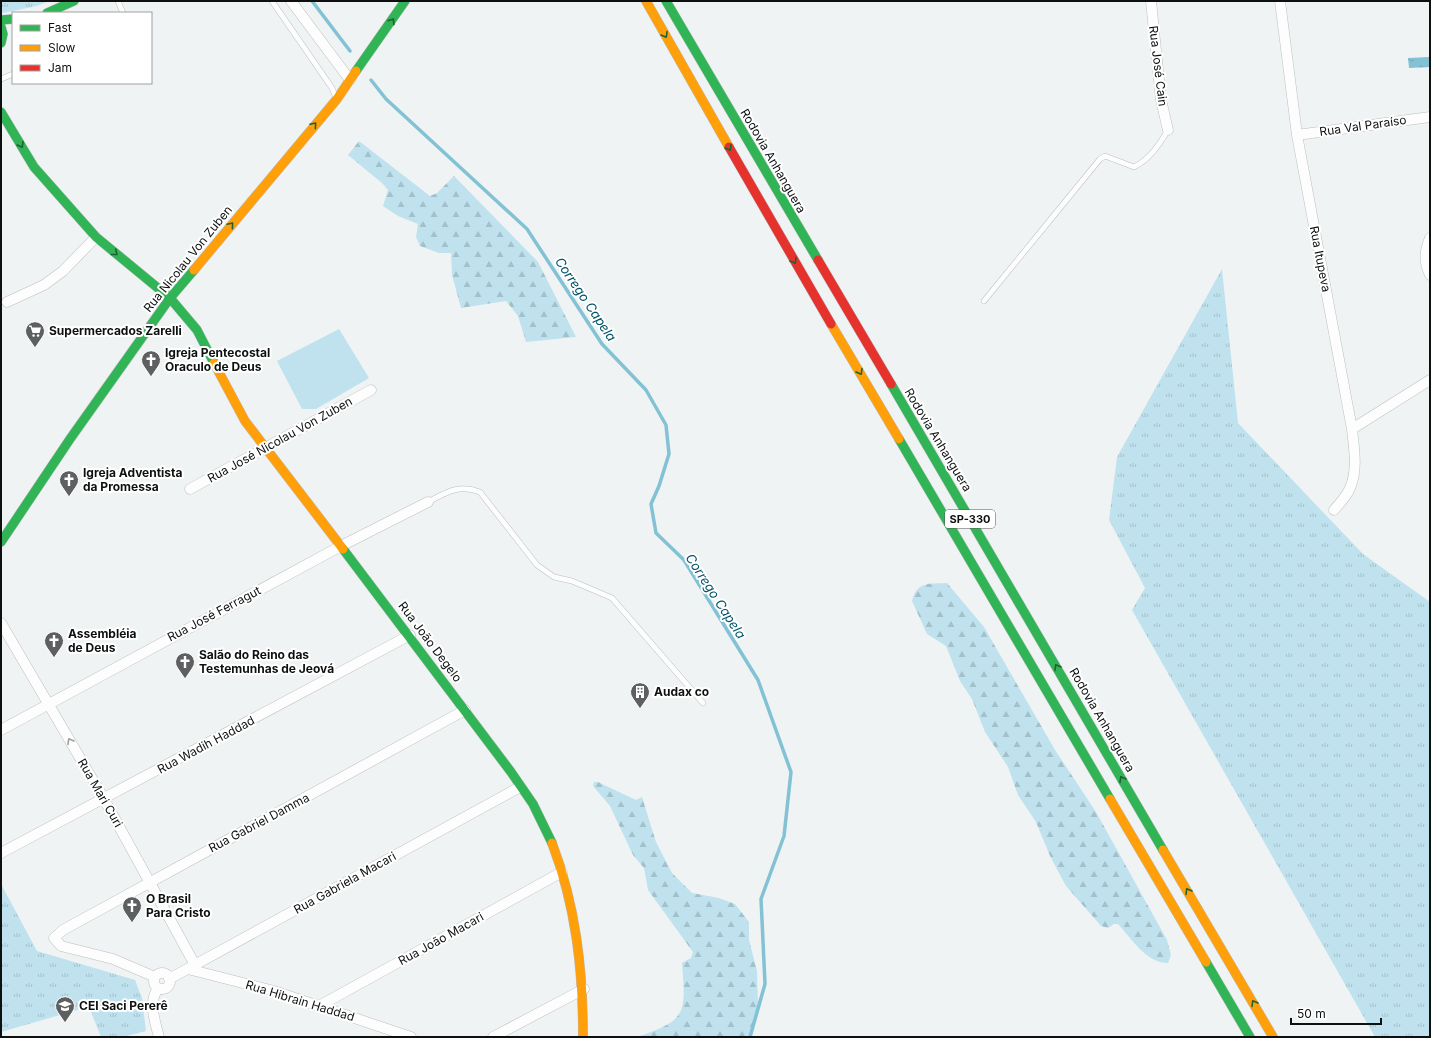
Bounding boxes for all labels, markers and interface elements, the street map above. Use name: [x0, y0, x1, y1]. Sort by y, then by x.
legend: [12, 12, 152, 84]
one-way arrow: [387, 18, 395, 25]
text: Fast: [48, 20, 72, 35]
street label: Rua José Cain: [1146, 25, 1171, 107]
one-way arrow: [661, 31, 668, 38]
text: Slow: [48, 40, 76, 55]
text: Jam: [48, 60, 72, 75]
street label: Rodovia Anhanguera: [737, 106, 809, 216]
street label: Rua Val Paraíso: [1318, 112, 1407, 139]
one-way arrow: [310, 123, 317, 130]
one-way arrow: [16, 141, 23, 149]
one-way arrow: [725, 144, 732, 151]
street label: Rua Nicolau Von Zuben: [140, 202, 235, 315]
one-way arrow: [226, 223, 233, 230]
street label: Rua Itupeva: [1307, 225, 1334, 293]
one-way arrow: [111, 249, 118, 256]
water label: Corrego Capela: [552, 254, 620, 344]
one-way arrow: [790, 257, 797, 264]
supermarket icon: Supermercados Zarelli: [24, 320, 46, 348]
place label: Supermercados Zarelli: [49, 323, 182, 338]
place label: Igreja Pentecostal Oraculo de Deus: [165, 345, 270, 374]
church icon: Igreja Pentecostal Oraculo de Deus: [140, 349, 162, 377]
one-way arrow: [856, 368, 863, 376]
street label: Rodovia Anhanguera: [902, 385, 975, 494]
street label: Rua José Nicolau Von Zuben: [205, 393, 355, 486]
place label: Igreja Adventista da Promessa: [83, 465, 183, 494]
church icon: Igreja Adventista da Promessa: [58, 469, 80, 497]
road number: SP-330: [945, 510, 995, 528]
water label: Corrego Capela: [683, 551, 749, 641]
street label: Rua José Ferragut: [164, 583, 263, 645]
street label: Rua João Degelo: [395, 599, 465, 685]
place label: Assembléia de Deus: [68, 626, 137, 655]
church icon: Assembléia de Deus: [43, 630, 65, 658]
place label: Salão do Reino das Testemunhas de Jeová: [199, 647, 334, 676]
church icon: Salão do Reino das Testemunhas de Jeová: [174, 651, 196, 679]
one-way arrow: [1054, 664, 1061, 671]
street label: Rodovia Anhanguera: [1066, 665, 1138, 775]
building icon: Audax co: [629, 681, 651, 709]
place label: Audax co: [654, 684, 709, 699]
street label: Rua Wadih Haddad: [155, 713, 257, 777]
one-way arrow: [68, 738, 75, 745]
street label: Rua Mari Curi: [75, 756, 126, 830]
one-way arrow: [1120, 776, 1127, 783]
street label: Rua Gabriel Damma: [206, 790, 312, 855]
street label: Rua Gabriela Macari: [291, 848, 399, 917]
one-way arrow: [1186, 888, 1193, 895]
place label: O Brasil Para Cristo: [146, 891, 211, 920]
church icon: O Brasil Para Cristo: [121, 895, 143, 923]
street label: Rua João Macari: [395, 909, 486, 968]
street label: Rua Hibrain Haddad: [244, 977, 356, 1024]
school or university icon: CEI Saci Pererê: [54, 995, 76, 1023]
place label: CEI Saci Pererê: [79, 998, 168, 1013]
one-way arrow: [1251, 1000, 1258, 1007]
scale bar: [1291, 1000, 1381, 1026]
text: 50 m: [1297, 1006, 1326, 1021]

